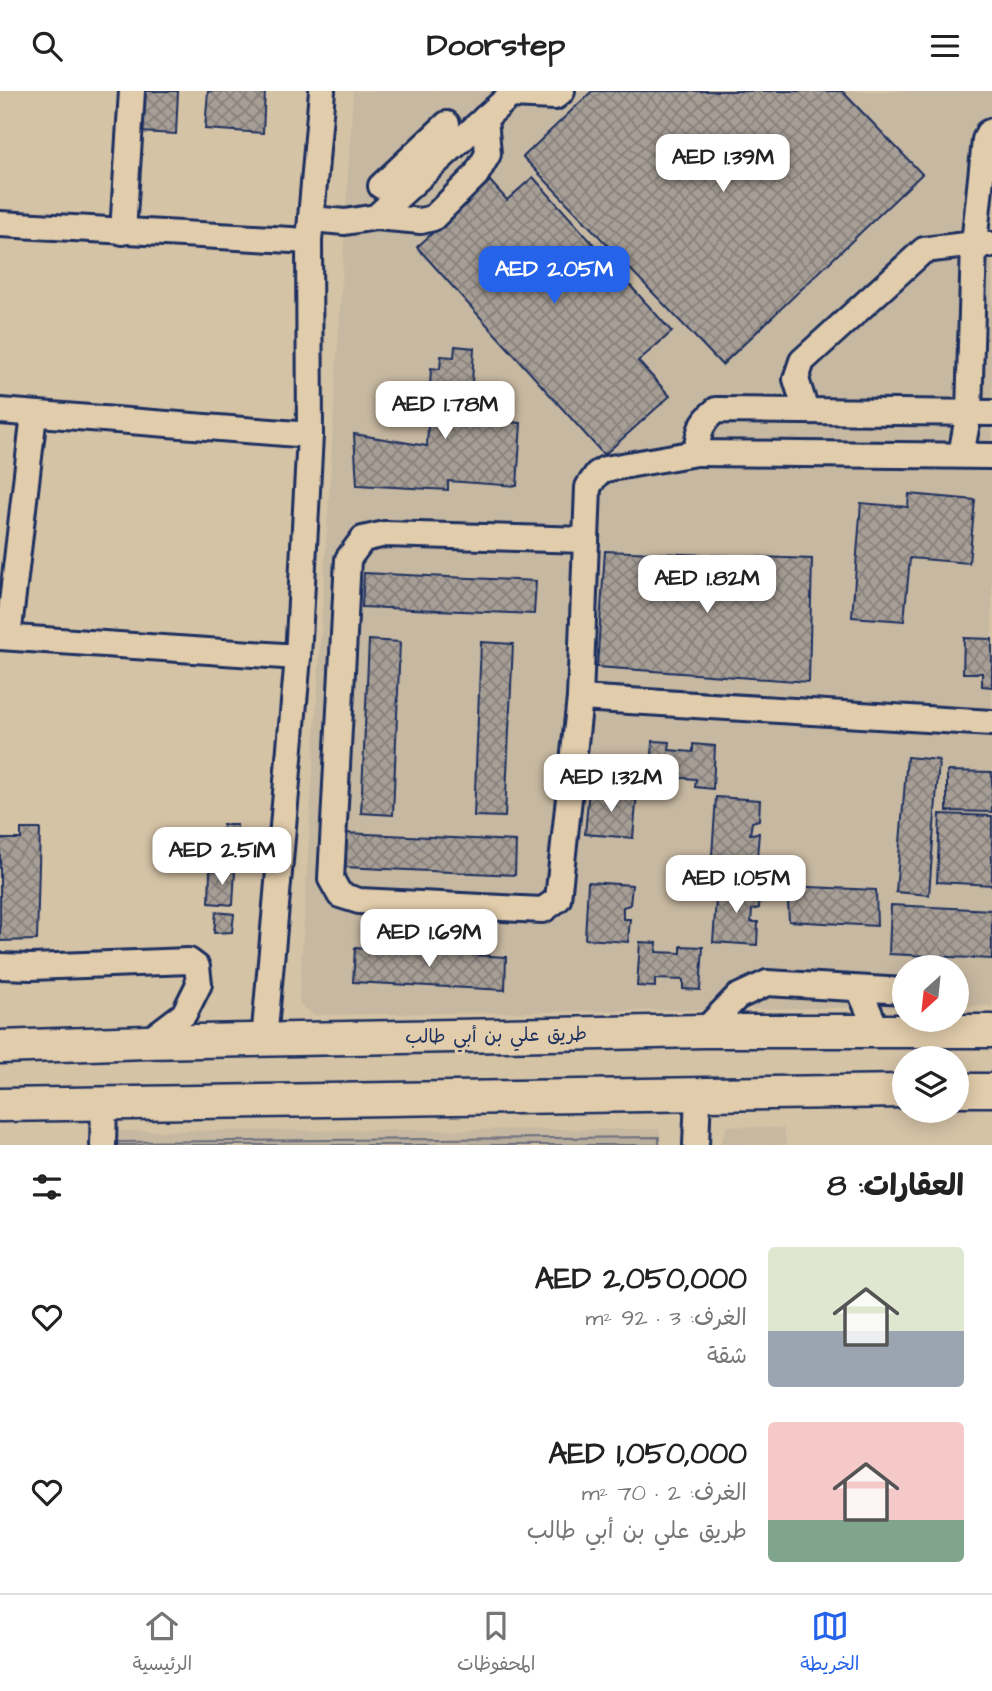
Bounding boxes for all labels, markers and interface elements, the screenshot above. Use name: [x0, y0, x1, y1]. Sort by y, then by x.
text: Doorstep: [427, 23, 565, 68]
icon: search: [28, 27, 66, 65]
icon: menu: [926, 27, 964, 65]
pin: AED 1.39M: [643, 134, 803, 194]
text: AED 1.39M: [672, 141, 774, 173]
pin: AED 2.05M: [474, 247, 634, 306]
text: AED 2.05M: [495, 253, 613, 285]
pin: AED 1.78M: [365, 381, 525, 441]
text: AED 1.78M: [392, 388, 498, 420]
pin: AED 1.82M: [627, 555, 787, 615]
text: AED 1.82M: [654, 562, 760, 594]
pin: AED 1.32M: [531, 755, 691, 814]
text: AED 1.32M: [560, 761, 662, 793]
pin: AED 2.51M: [142, 827, 302, 887]
text: AED 2.51M: [168, 834, 276, 866]
pin: AED 1.05M: [656, 855, 816, 915]
text: AED 1.05M: [682, 862, 790, 894]
pin: AED 1.69M: [349, 909, 509, 969]
text: AED 1.69M: [376, 916, 482, 948]
north arrow: [892, 955, 970, 1033]
map controls: [892, 955, 969, 1123]
street label: طريق علي بن أبي طالب: [405, 1021, 587, 1053]
button: layers: [892, 1046, 969, 1123]
text: العقارات: 8: [827, 1165, 964, 1207]
icon: filters: [28, 1168, 66, 1206]
text: AED 2,050,000: [535, 1258, 747, 1300]
icon: home: [824, 1275, 908, 1359]
icon: heart: [28, 1298, 66, 1336]
text: الغرف: 3 · 92 m²: [586, 1302, 747, 1334]
text: شقة: [707, 1340, 747, 1372]
text: AED 1,050,000: [548, 1433, 747, 1475]
icon: home: [824, 1450, 908, 1534]
icon: heart: [28, 1473, 66, 1511]
text: الغرف: 2 · 70 m²: [582, 1477, 747, 1509]
text: طريق علي بن أبي طالب: [527, 1515, 747, 1547]
tab: الرئيسية: [132, 1607, 192, 1680]
tab: المحفوظات: [457, 1607, 535, 1680]
tab: الخريطة: [800, 1607, 860, 1680]

